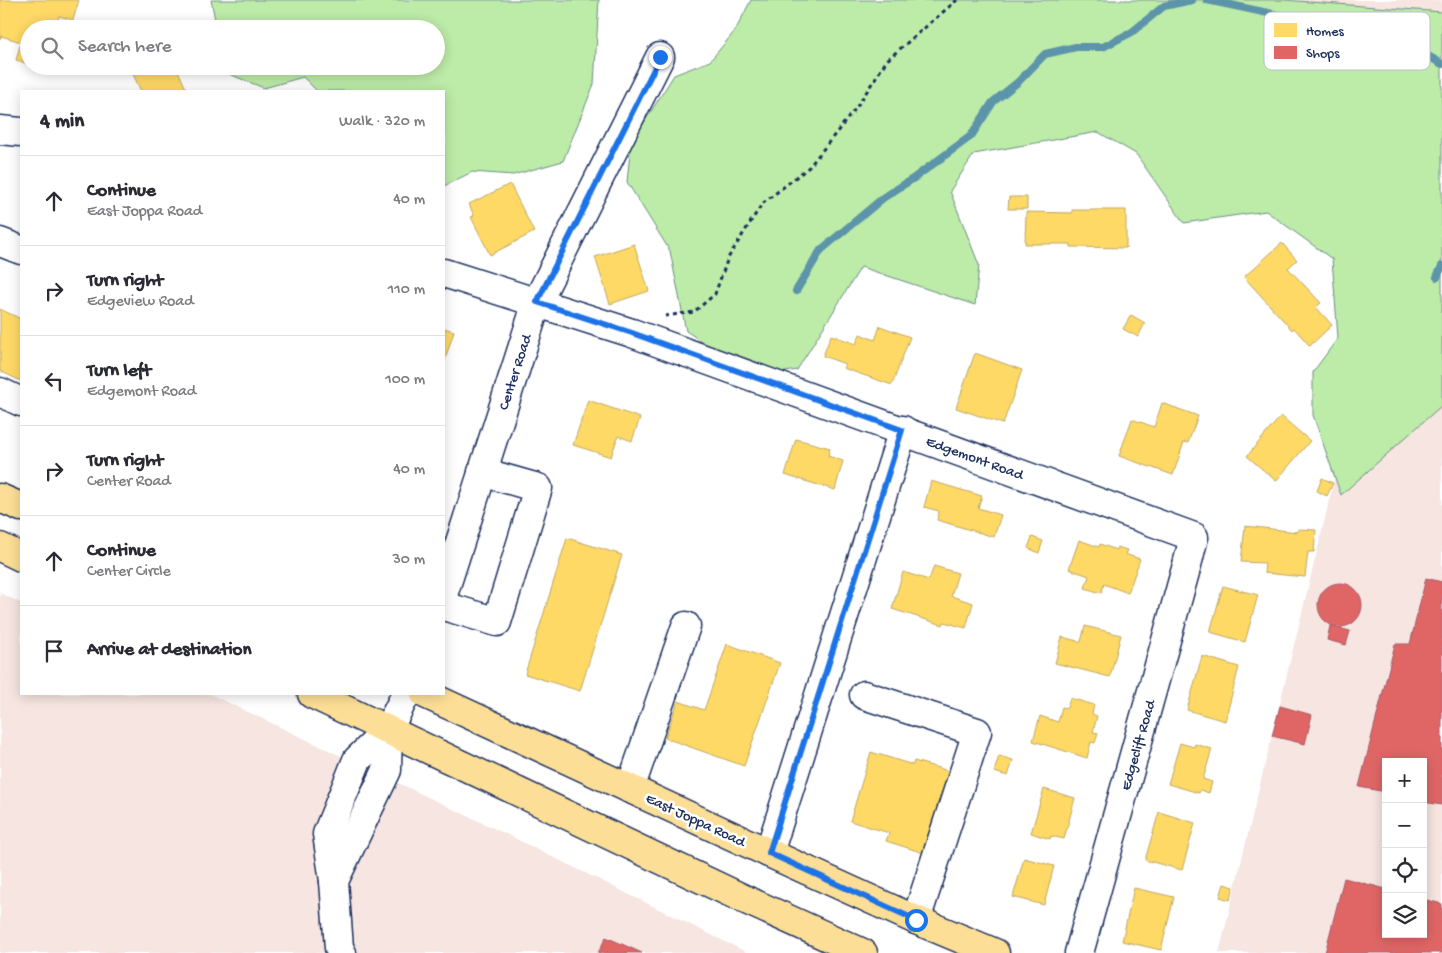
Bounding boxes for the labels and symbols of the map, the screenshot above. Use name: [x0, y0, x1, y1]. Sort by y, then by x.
legend: [1264, 12, 1430, 70]
text: Homes: [1306, 24, 1344, 41]
route end: [649, 46, 672, 69]
text: Shops: [1306, 46, 1340, 63]
street label: Center Road: [495, 331, 537, 413]
street label: Edgemont Road: [923, 433, 1027, 485]
street label: Edgeclift Road: [1117, 697, 1161, 793]
street label: East Joppa Road: [642, 790, 749, 852]
route start: [905, 909, 928, 932]

